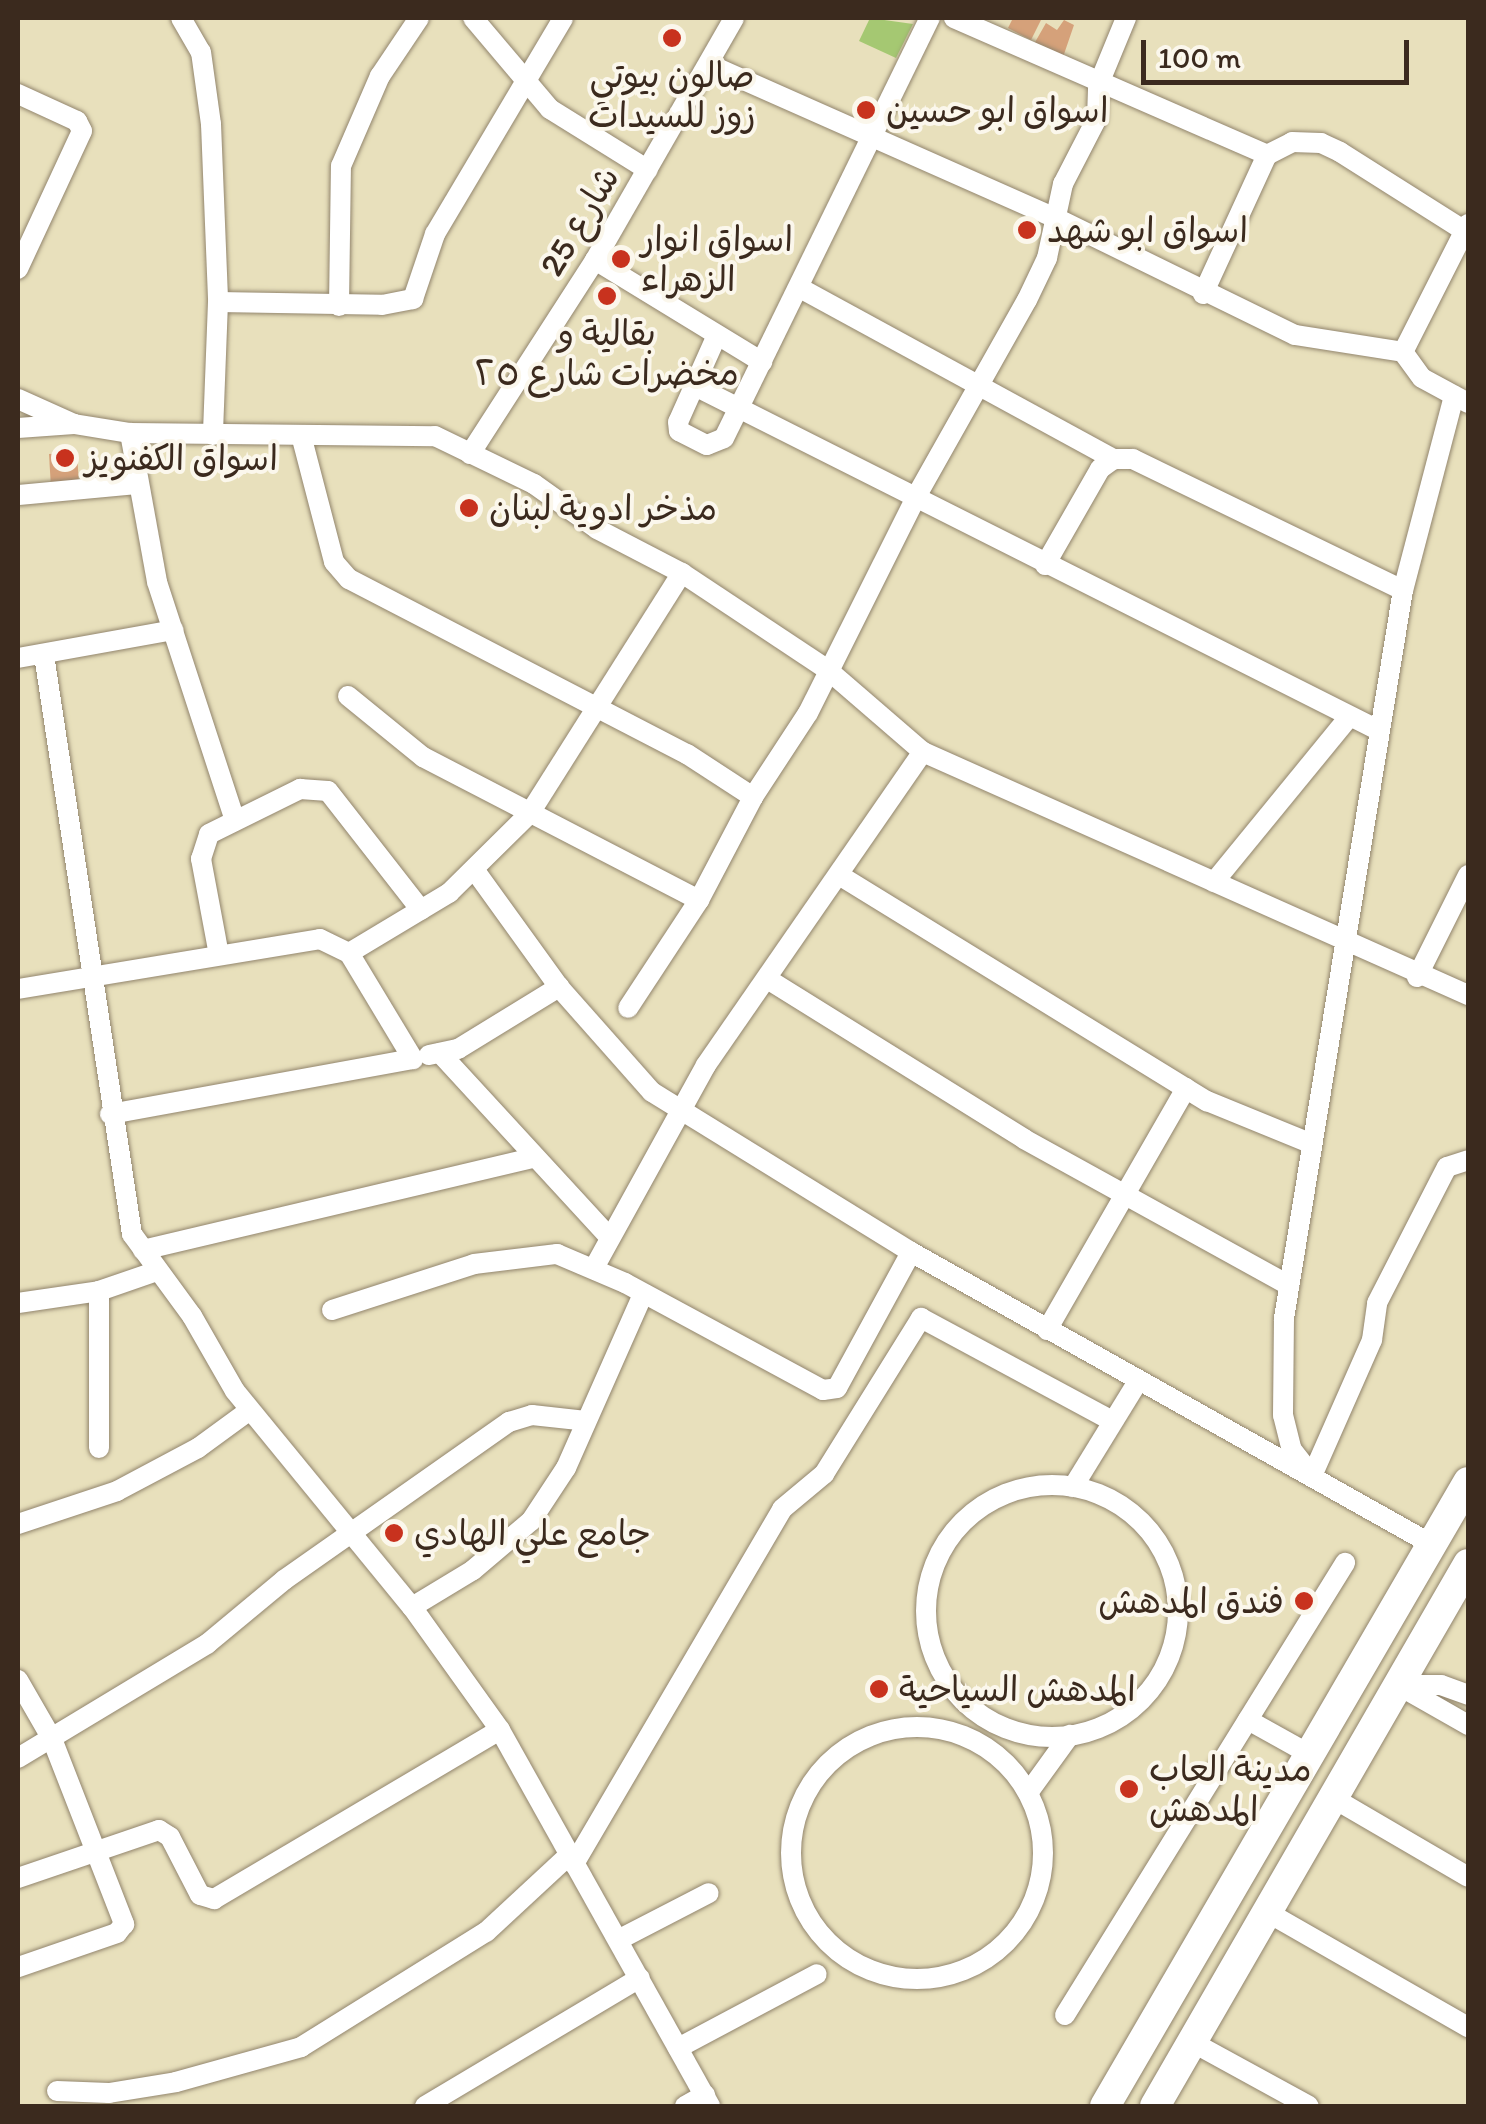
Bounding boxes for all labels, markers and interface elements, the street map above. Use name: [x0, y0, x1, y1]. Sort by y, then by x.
scale bar: [1146, 20, 1414, 82]
marker: صالون بيوتي زوز للسيدات: [661, 27, 683, 49]
text: 100 m: [1158, 39, 1241, 76]
place label: صالون بيوتي زوز للسيدات: [588, 54, 756, 136]
place label: اسواق ابو حسين: [886, 89, 1109, 131]
marker: اسواق ابو حسين: [855, 99, 877, 121]
street label: شارع 25: [530, 159, 628, 283]
place label: اسواق ابو شهد: [1047, 209, 1248, 251]
place label: اسواق انوار الزهراء: [641, 218, 793, 300]
marker: اسواق ابو شهد: [1016, 219, 1038, 241]
marker: اسواق انوار الزهراء: [610, 248, 632, 270]
marker: بقالية و مخضرات شارع ٢٥: [596, 285, 618, 307]
place label: بقالية و مخضرات شارع ٢٥: [475, 312, 739, 394]
place label: اسواق الكفنويز: [85, 437, 278, 479]
marker: اسواق الكفنويز: [54, 447, 76, 469]
place label: مذخر ادوية لبنان: [489, 487, 717, 529]
marker: مذخر ادوية لبنان: [458, 497, 480, 519]
place label: جامع علي الهادي: [414, 1512, 651, 1554]
marker: جامع علي الهادي: [383, 1522, 405, 1544]
place label: فندق المدهش: [1098, 1580, 1284, 1622]
marker: فندق المدهش: [1293, 1590, 1315, 1612]
place label: المدهش السياحية: [899, 1668, 1136, 1710]
marker: المدهش السياحية: [868, 1678, 890, 1700]
place label: مدينة العاب المدهش: [1149, 1748, 1312, 1830]
marker: مدينة العاب المدهش: [1118, 1778, 1140, 1800]

